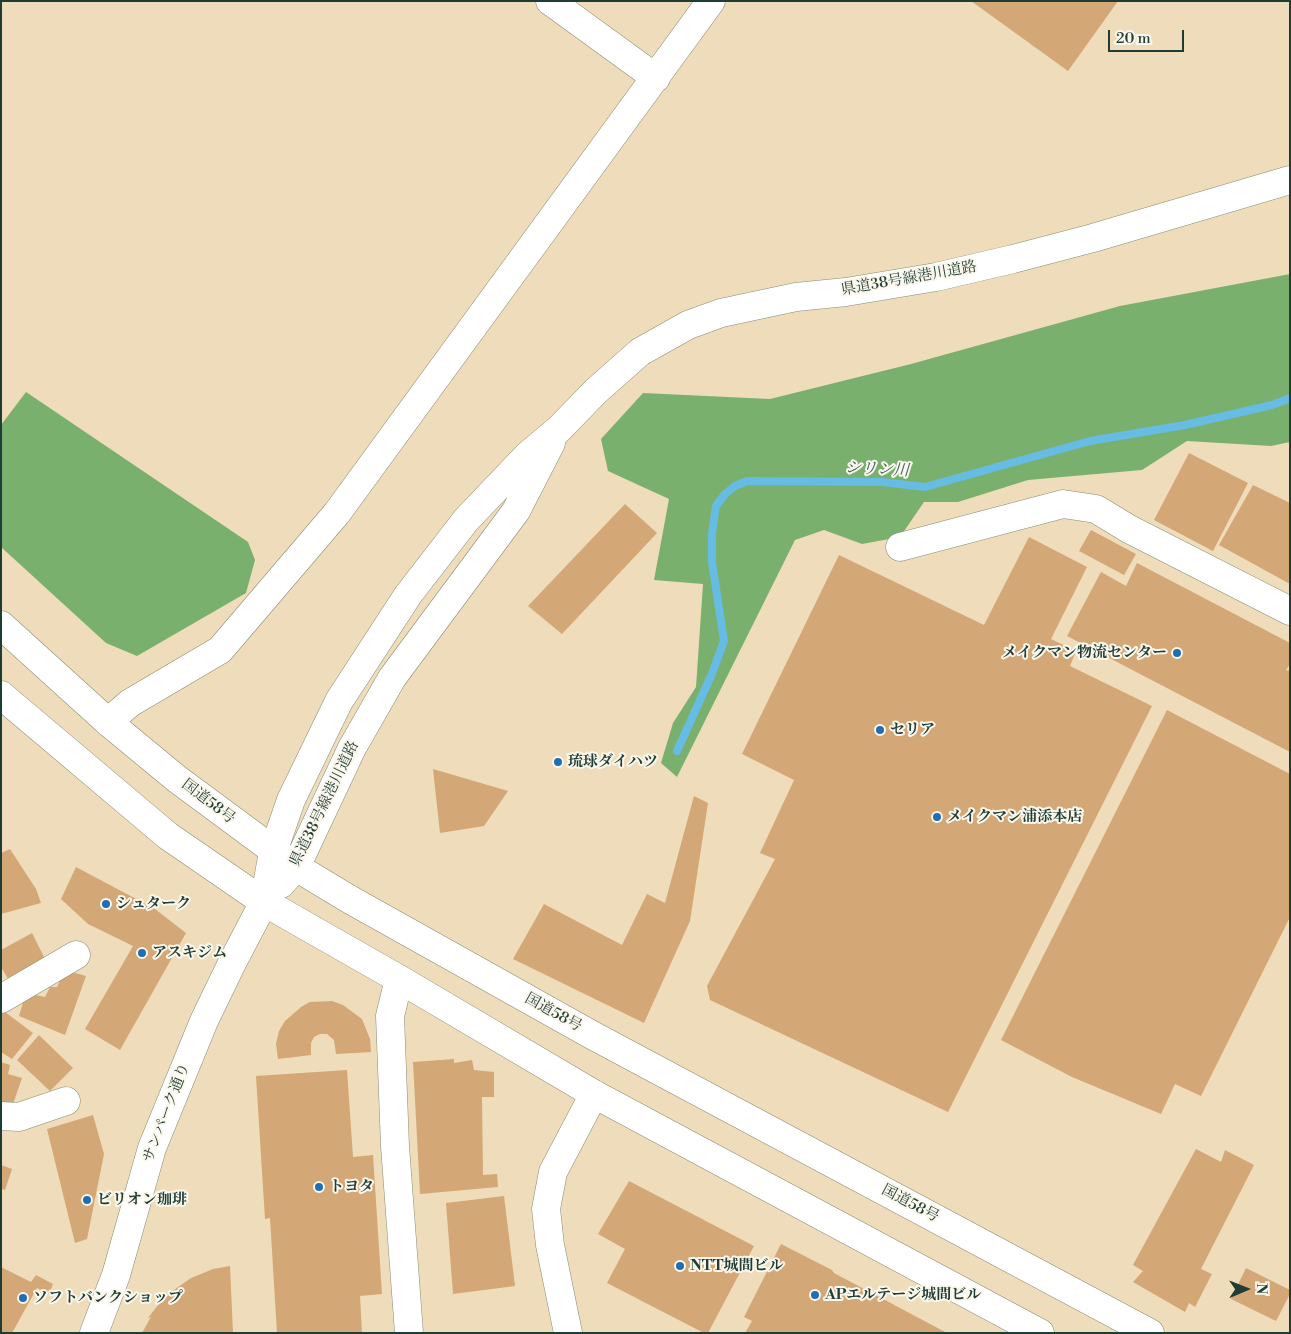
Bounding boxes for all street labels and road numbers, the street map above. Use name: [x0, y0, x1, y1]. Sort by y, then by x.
street label: 県道38号線港川道路: [840, 258, 978, 300]
street label: 県道38号線港川道路: [287, 738, 363, 870]
street label: 国道58号: [178, 776, 238, 828]
street label: 国道58号: [521, 990, 585, 1036]
street label: サンパーク通り: [140, 1061, 194, 1165]
street label: 国道58号: [878, 1181, 942, 1227]

